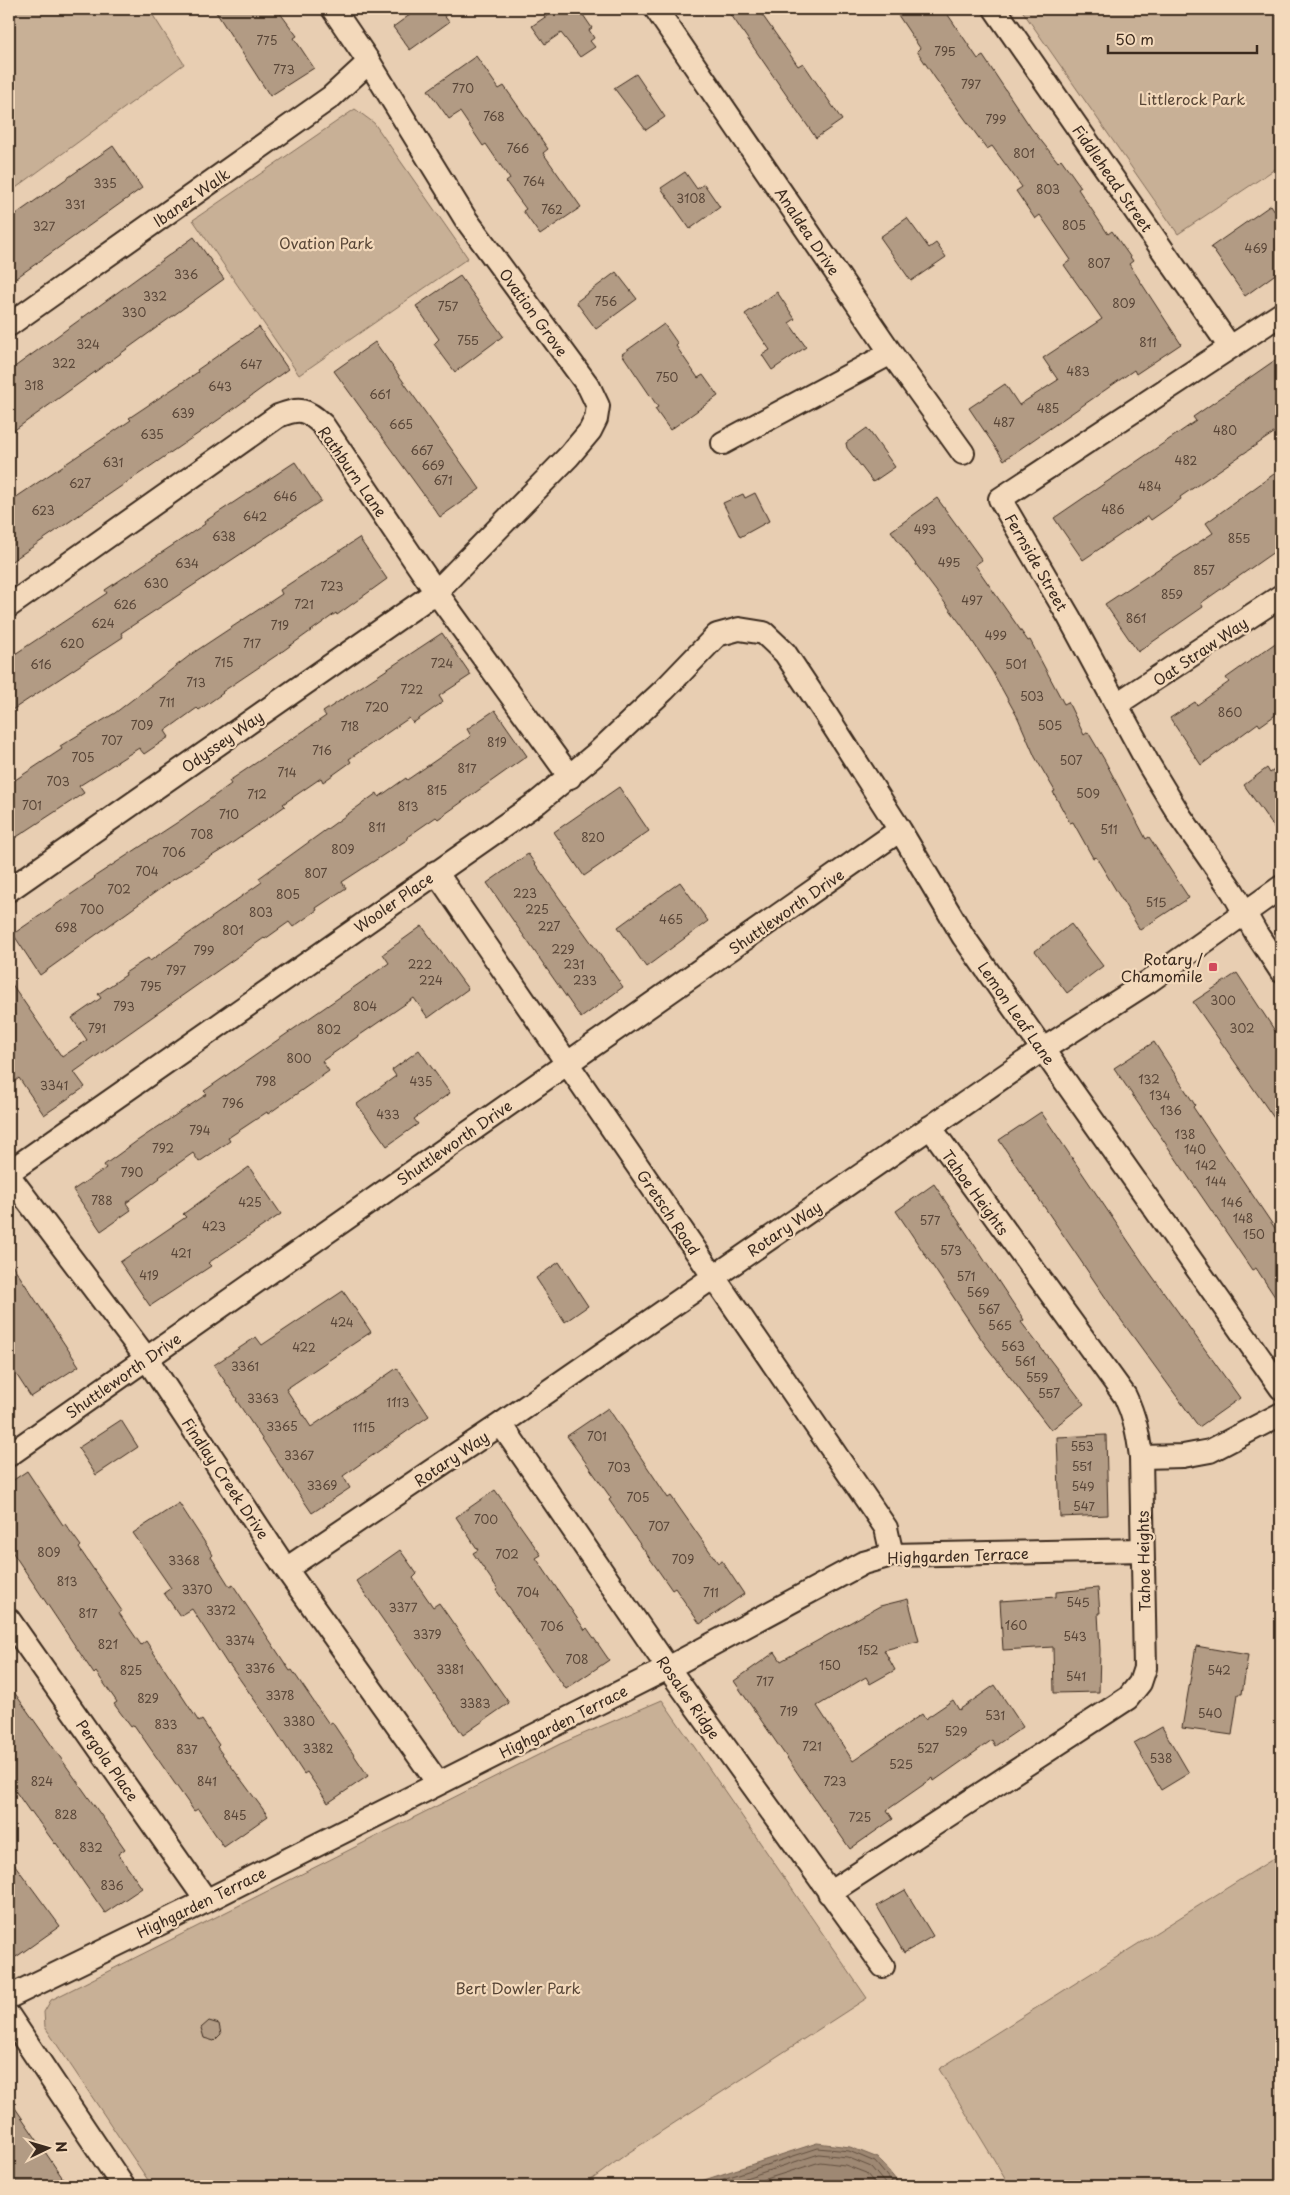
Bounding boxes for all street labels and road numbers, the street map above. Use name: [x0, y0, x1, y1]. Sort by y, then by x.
street label: Fiddlehead Street: [1067, 120, 1159, 236]
street label: Ibanez Walk: [148, 162, 234, 232]
street label: Analdea Drive: [770, 182, 846, 280]
street label: Ovation Grove: [494, 263, 574, 361]
street label: Rathburn Lane: [313, 421, 393, 521]
street label: Fernside Street: [1000, 509, 1074, 615]
street label: Oat Straw Way: [1148, 611, 1252, 691]
street label: Odyssey Way: [176, 704, 268, 778]
street label: Shuttleworth Drive: [724, 863, 848, 959]
street label: Wooler Place: [349, 866, 437, 938]
street label: Lemon Leaf Lane: [973, 957, 1061, 1069]
street label: Shuttleworth Drive: [392, 1094, 516, 1190]
street label: Tahoe Heights: [937, 1144, 1015, 1240]
street label: Gretsch Road: [632, 1165, 706, 1259]
street label: Rotary Way: [742, 1194, 826, 1262]
street label: Shuttleworth Drive: [61, 1327, 185, 1423]
street label: Findlay Creek Drive: [177, 1413, 275, 1543]
street label: Rotary Way: [409, 1424, 493, 1492]
street label: Tahoe Heights: [1131, 1510, 1155, 1612]
street label: Highgarden Terrace: [887, 1541, 1029, 1569]
street label: Rosales Ridge: [652, 1651, 726, 1743]
street label: Highgarden Terrace: [495, 1679, 631, 1763]
street label: Pergola Place: [71, 1714, 145, 1806]
street label: Highgarden Terrace: [132, 1861, 270, 1943]

